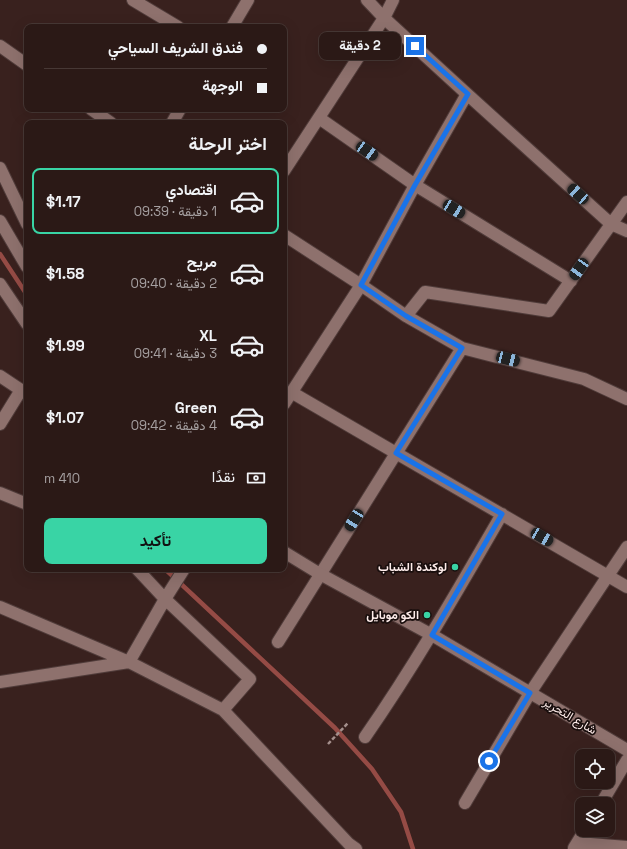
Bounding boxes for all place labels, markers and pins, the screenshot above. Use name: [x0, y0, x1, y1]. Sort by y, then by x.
place label: لوكندة الشباب: [378, 559, 447, 575]
marker: لوكندة الشباب: [450, 562, 460, 572]
place label: الكو موبايل: [366, 607, 419, 623]
marker: الكو موبايل: [422, 610, 432, 620]

